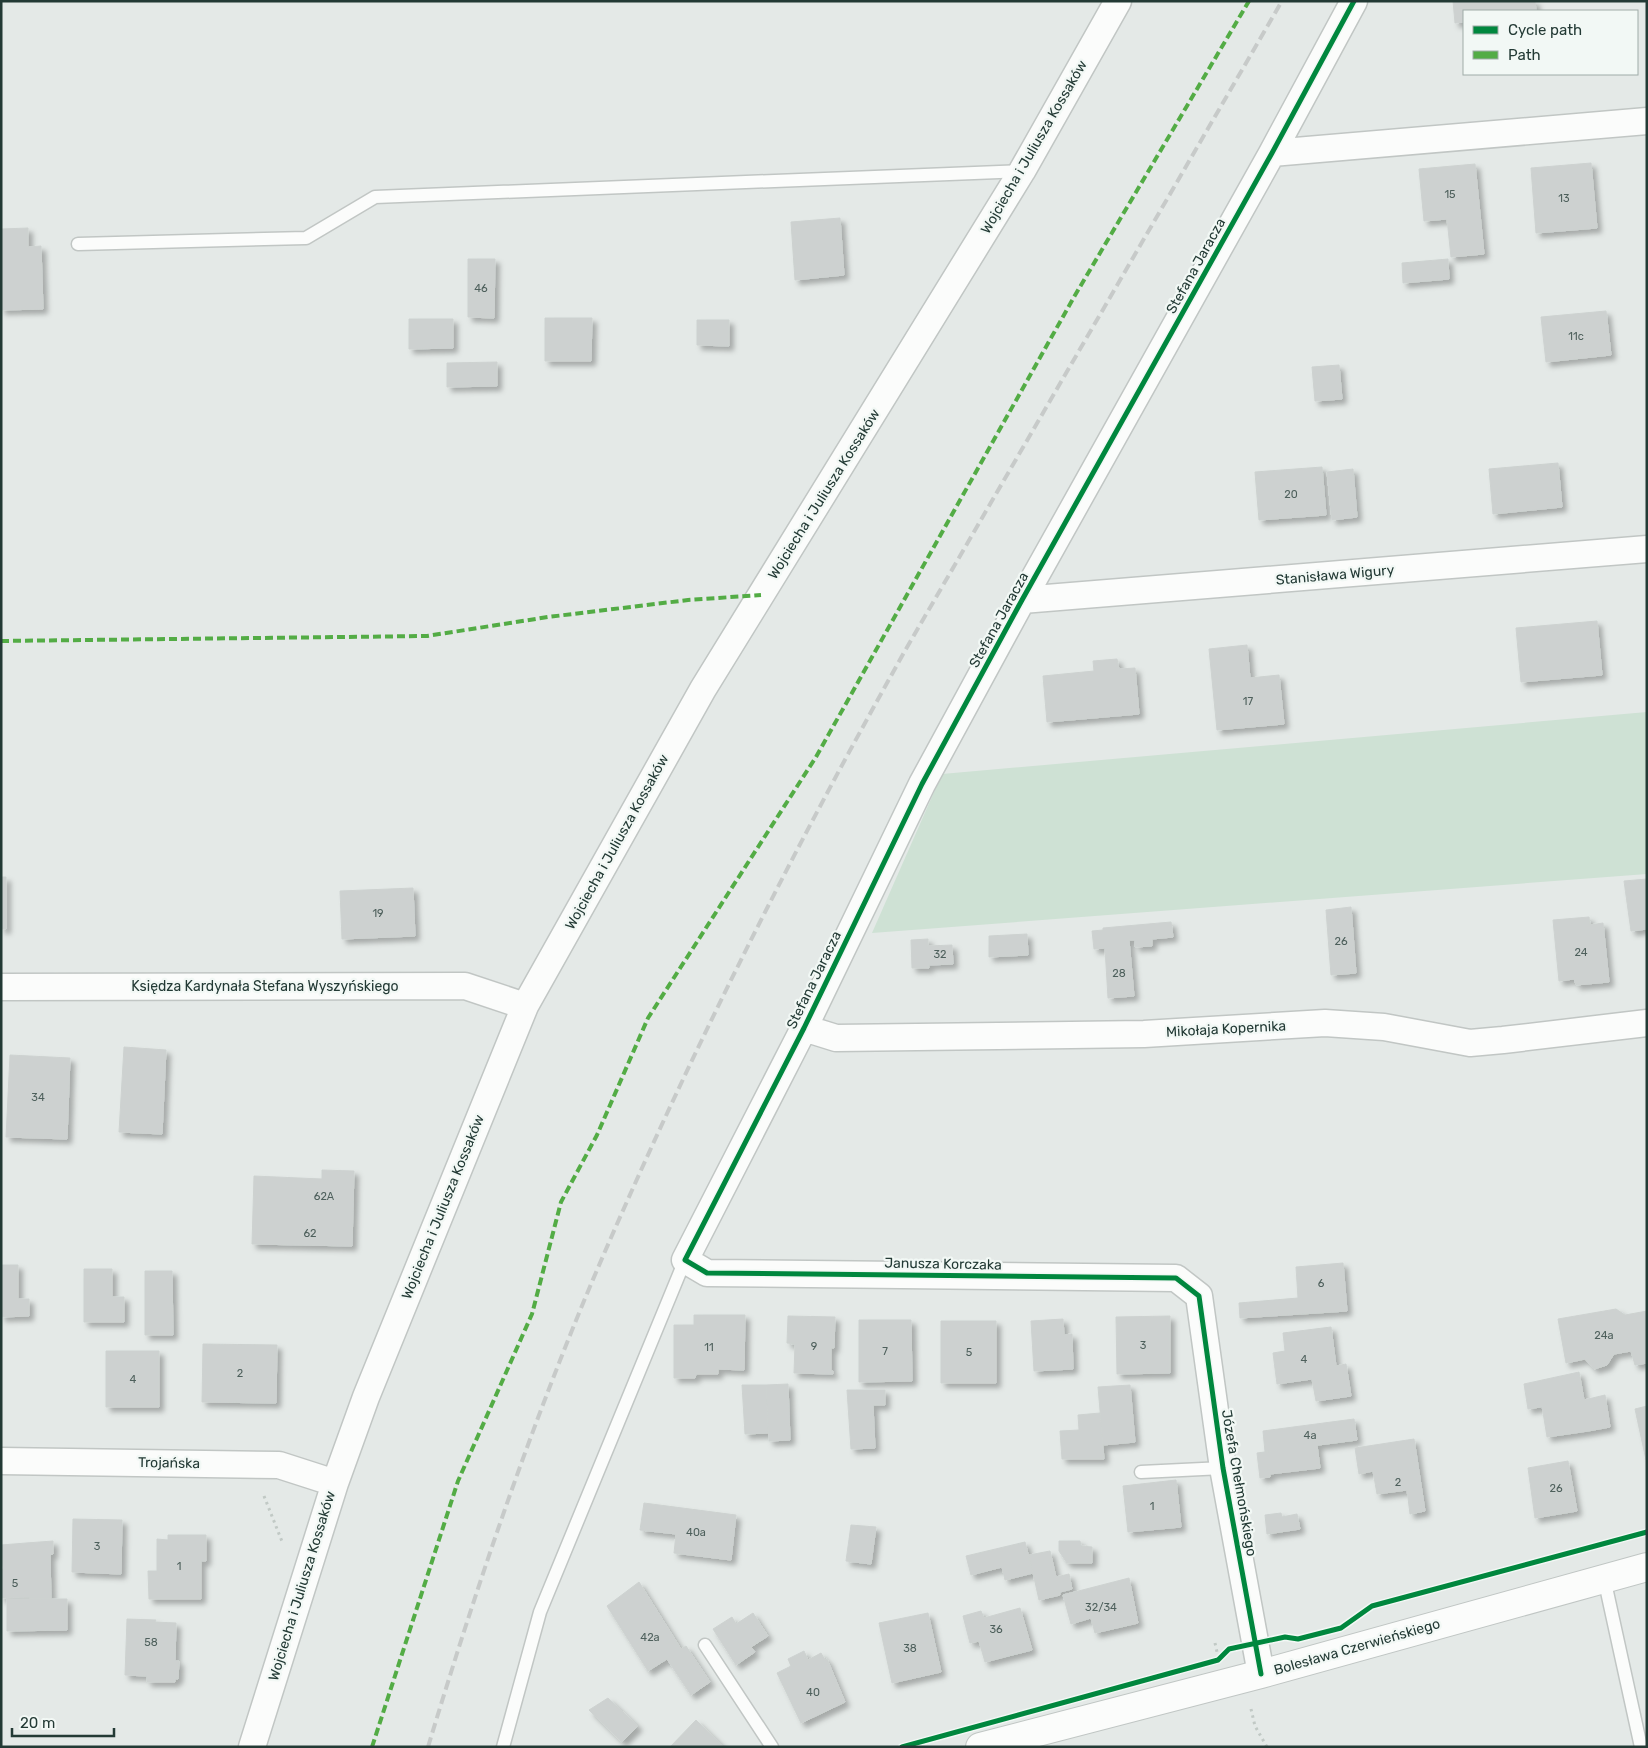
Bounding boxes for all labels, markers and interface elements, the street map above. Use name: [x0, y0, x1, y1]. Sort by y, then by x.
legend: [1463, 10, 1638, 75]
text: Cycle path: [1508, 21, 1582, 39]
text: Path: [1508, 46, 1541, 64]
street label: Wojciecha i Juliusza Kossaków: [977, 57, 1091, 237]
house number: 15: [1444, 188, 1456, 201]
house number: 13: [1558, 192, 1570, 205]
street label: Stefana Jaracza: [1163, 215, 1229, 317]
house number: 46: [474, 282, 488, 295]
house number: 11c: [1568, 330, 1584, 343]
street label: Wojciecha i Juliusza Kossaków: [764, 406, 884, 582]
house number: 20: [1284, 488, 1298, 501]
street label: Stanisława Wigury: [1275, 561, 1395, 589]
street label: Stefana Jaracza: [966, 569, 1032, 671]
house number: 17: [1243, 695, 1254, 708]
street label: Wojciecha i Juliusza Kossaków: [562, 751, 672, 933]
house number: 19: [372, 907, 384, 920]
street label: Stefana Jaracza: [783, 928, 845, 1032]
house number: 26: [1334, 935, 1348, 948]
house number: 24: [1574, 946, 1588, 959]
house number: 32: [933, 948, 947, 961]
house number: 28: [1112, 967, 1126, 980]
street label: Księdza Kardynała Stefana Wyszyńskiego: [131, 978, 399, 995]
street label: Mikołaja Kopernika: [1166, 1017, 1286, 1041]
house number: 34: [31, 1091, 45, 1104]
street label: Wojciecha i Juliusza Kossaków: [398, 1112, 488, 1302]
house number: 62A: [314, 1190, 335, 1203]
house number: 62: [303, 1227, 317, 1240]
street label: Janusza Korczaka: [884, 1254, 1002, 1274]
house number: 6: [1318, 1277, 1325, 1290]
house number: 24a: [1594, 1329, 1614, 1342]
house number: 3: [1140, 1339, 1147, 1352]
house number: 9: [811, 1340, 817, 1353]
house number: 11: [704, 1341, 714, 1354]
house number: 7: [882, 1345, 888, 1358]
house number: 5: [966, 1346, 973, 1359]
house number: 4: [1301, 1353, 1308, 1366]
house number: 2: [237, 1367, 243, 1380]
house number: 4: [130, 1373, 137, 1386]
street label: Józefa Chełmońskiego: [1218, 1408, 1260, 1558]
house number: 4a: [1304, 1429, 1316, 1442]
street label: Trojańska: [138, 1454, 200, 1472]
house number: 2: [1395, 1476, 1401, 1489]
house number: 26: [1549, 1482, 1563, 1495]
street label: Wojciecha i Juliusza Kossaków: [265, 1489, 339, 1683]
house number: 1: [1150, 1500, 1154, 1513]
house number: 40a: [686, 1526, 706, 1539]
house number: 3: [94, 1540, 101, 1553]
house number: 1: [177, 1560, 181, 1573]
house number: 5: [12, 1577, 19, 1590]
house number: 32/34: [1085, 1601, 1117, 1614]
street label: Bolesława Czerwieńskiego: [1272, 1615, 1442, 1679]
house number: 36: [989, 1623, 1003, 1636]
house number: 42a: [640, 1631, 660, 1644]
house number: 58: [144, 1636, 158, 1649]
house number: 38: [903, 1642, 917, 1655]
house number: 40: [806, 1686, 820, 1699]
scale bar: [12, 1706, 115, 1738]
text: 20 m: [20, 1714, 55, 1732]

